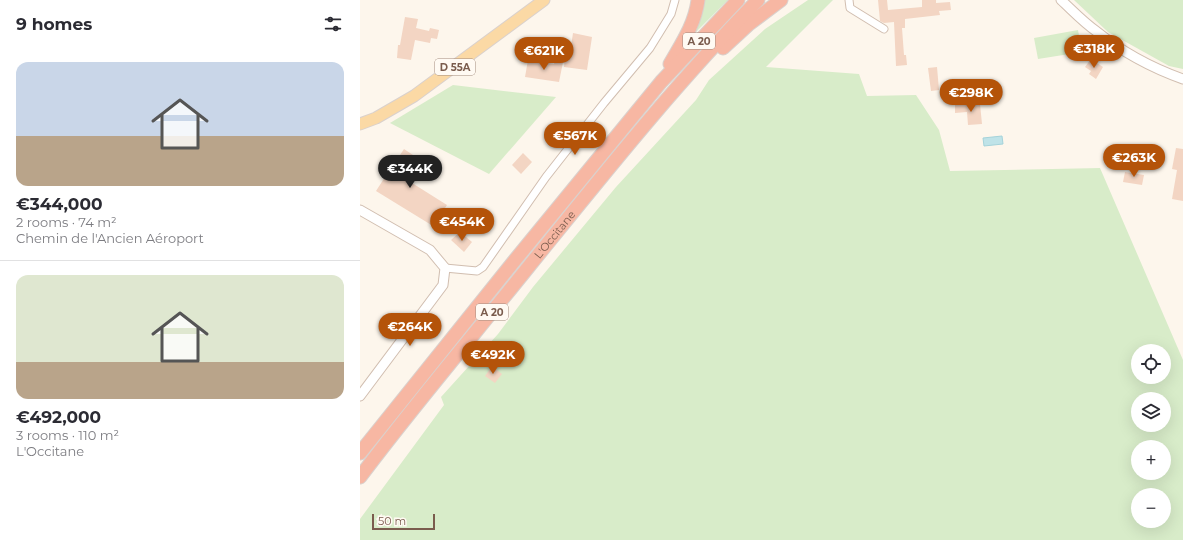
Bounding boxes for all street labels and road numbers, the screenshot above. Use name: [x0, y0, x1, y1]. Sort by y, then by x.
road number: A 20: [683, 33, 715, 49]
road number: D 55A: [435, 59, 475, 75]
street label: L'Occitane: [531, 207, 578, 261]
road number: A 20: [476, 304, 508, 320]

